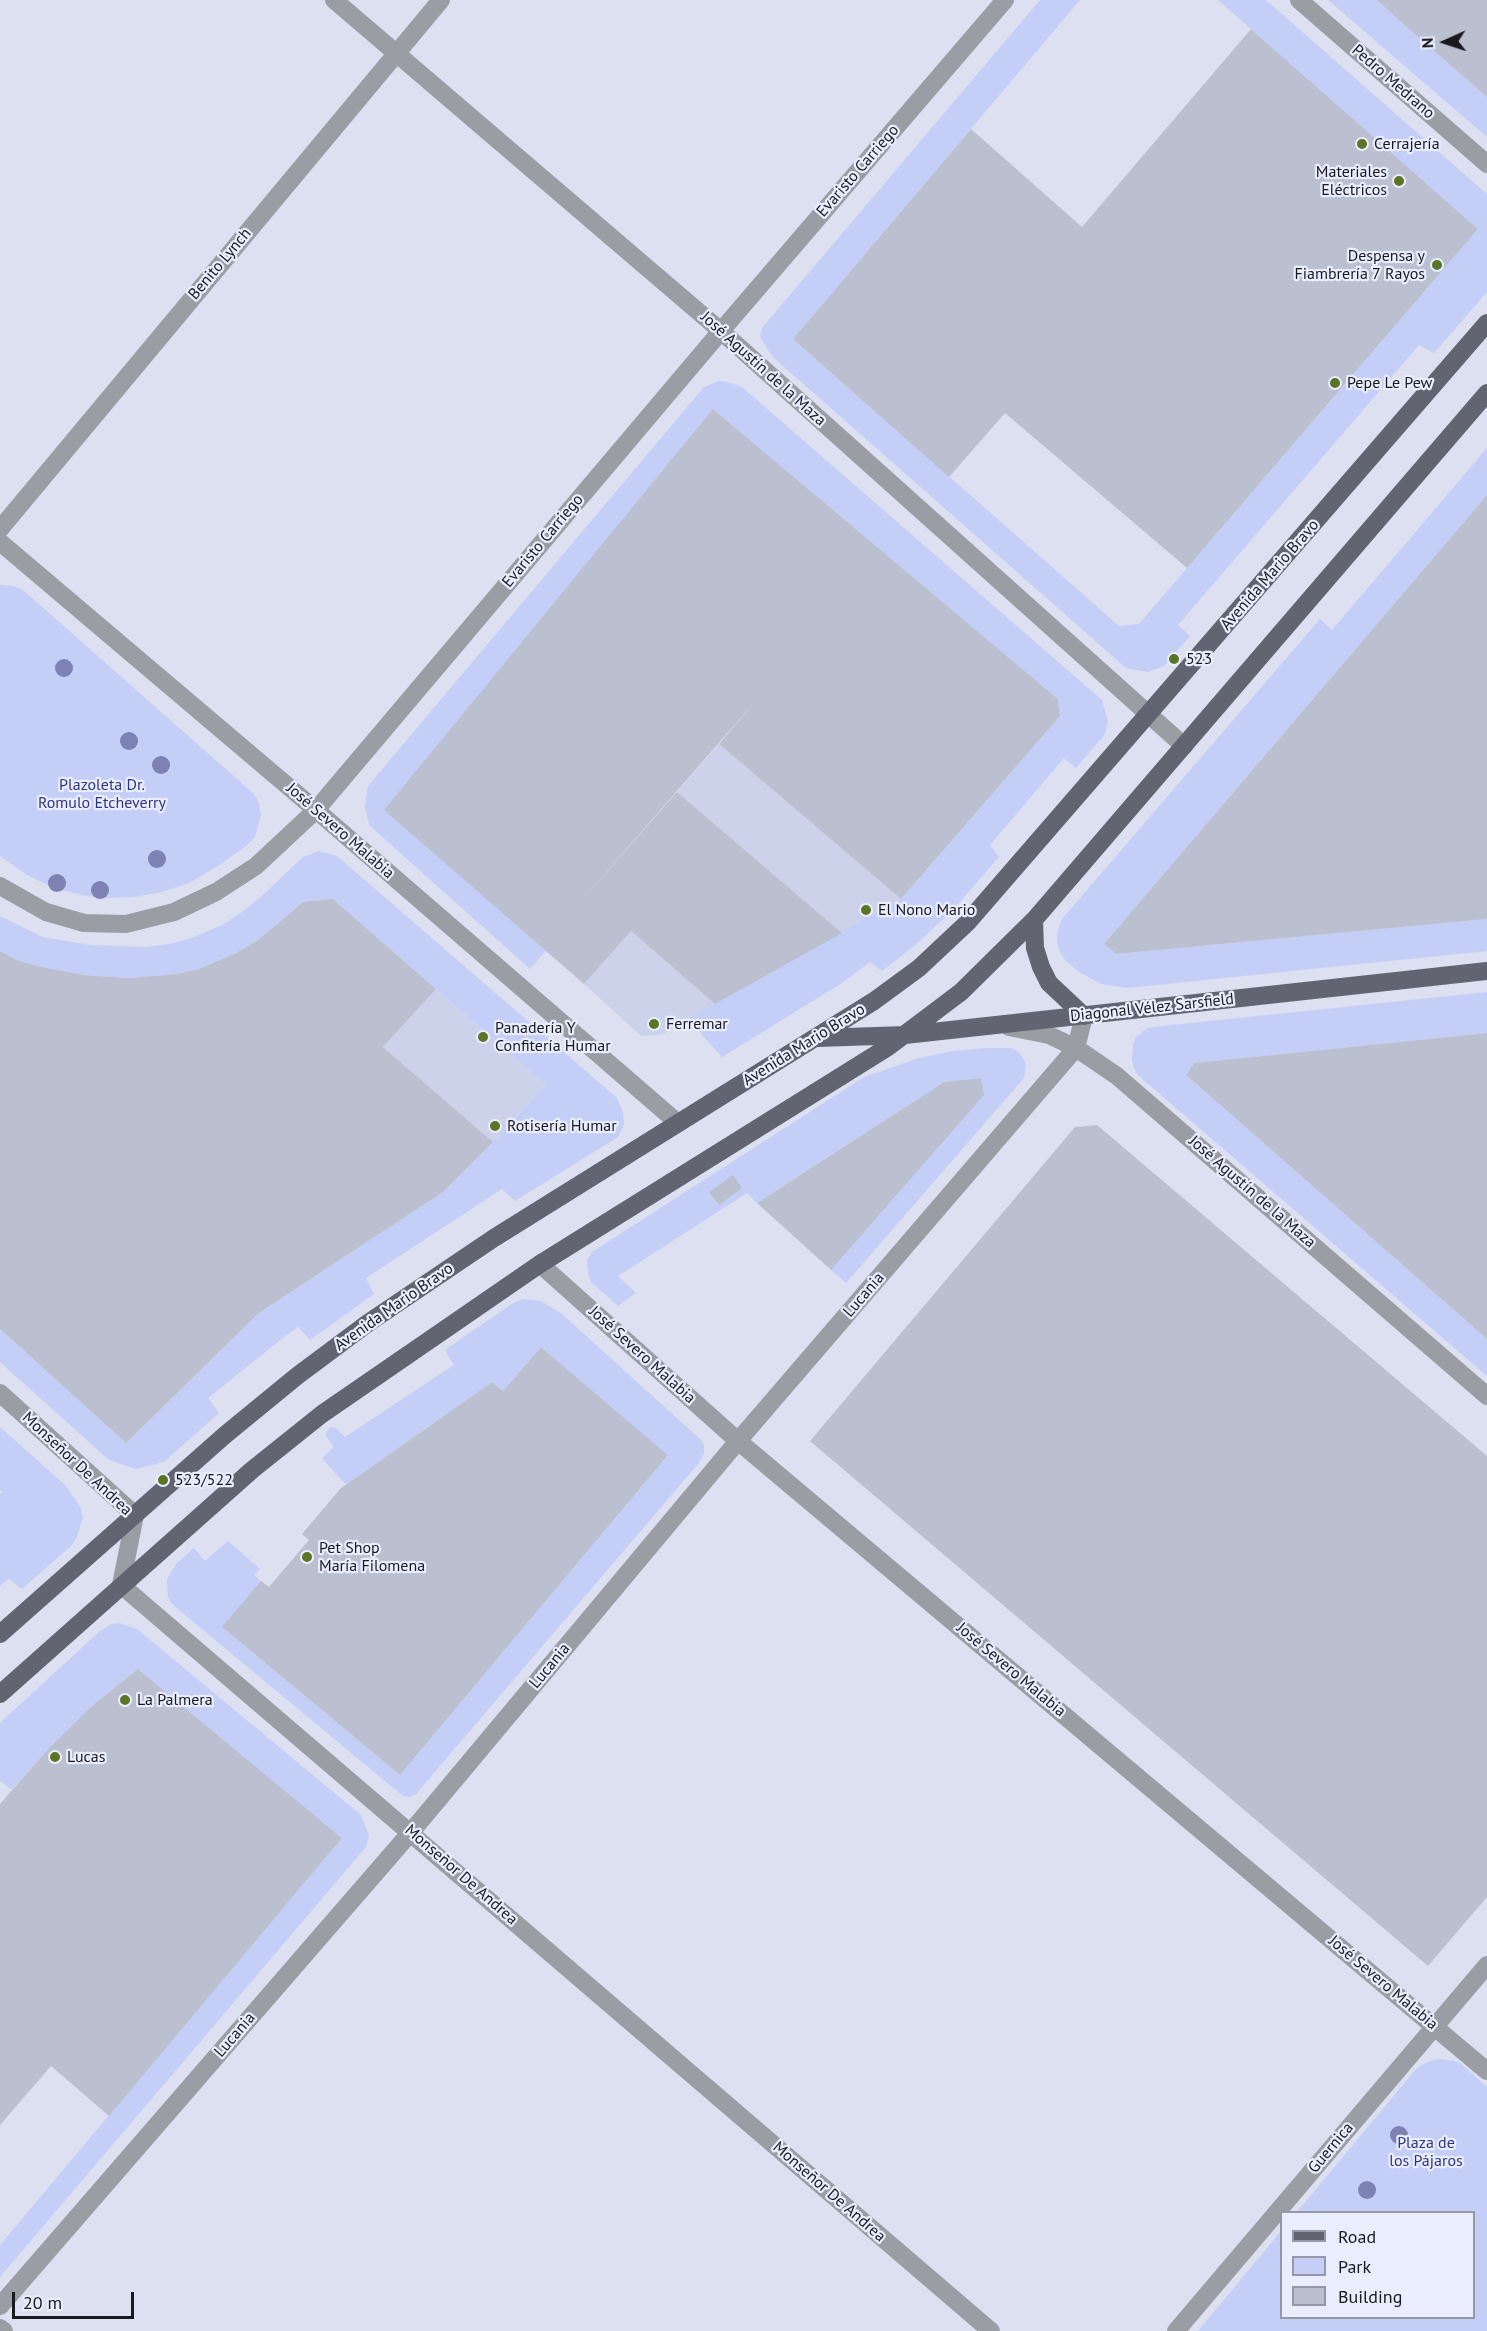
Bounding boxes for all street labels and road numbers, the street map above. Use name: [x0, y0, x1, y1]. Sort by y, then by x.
street label: Pedro Medrano: [1348, 41, 1438, 123]
street label: Evaristo Carriego: [813, 121, 903, 221]
street label: Benito Lynch: [185, 224, 255, 304]
street label: José Agustín de la Maza: [696, 308, 830, 430]
street label: Evaristo Carriego: [498, 490, 588, 592]
street label: Avenida Mario Bravo: [1217, 516, 1323, 634]
street label: José Severo Malabia: [282, 779, 398, 883]
street label: Diagonal Vélez Sarsfield: [1069, 990, 1235, 1026]
street label: Avenida Mario Bravo: [739, 1000, 869, 1090]
street label: José Agustín de la Maza: [1185, 1132, 1319, 1252]
street label: Avenida Mario Bravo: [331, 1259, 457, 1355]
street label: Lucania: [839, 1269, 889, 1321]
street label: José Severo Malabia: [585, 1302, 699, 1408]
street label: Monseñor De Andrea: [18, 1408, 136, 1520]
street label: José Severo Malabia: [952, 1619, 1070, 1721]
street label: Lucania: [526, 1640, 574, 1692]
street label: Monseñor De Andrea: [401, 1821, 521, 1929]
street label: José Severo Malabia: [1324, 1932, 1442, 2034]
street label: Lucania: [210, 2009, 260, 2061]
street label: Guernica: [1304, 2119, 1358, 2177]
street label: Monseñor De Andrea: [769, 2138, 889, 2246]

